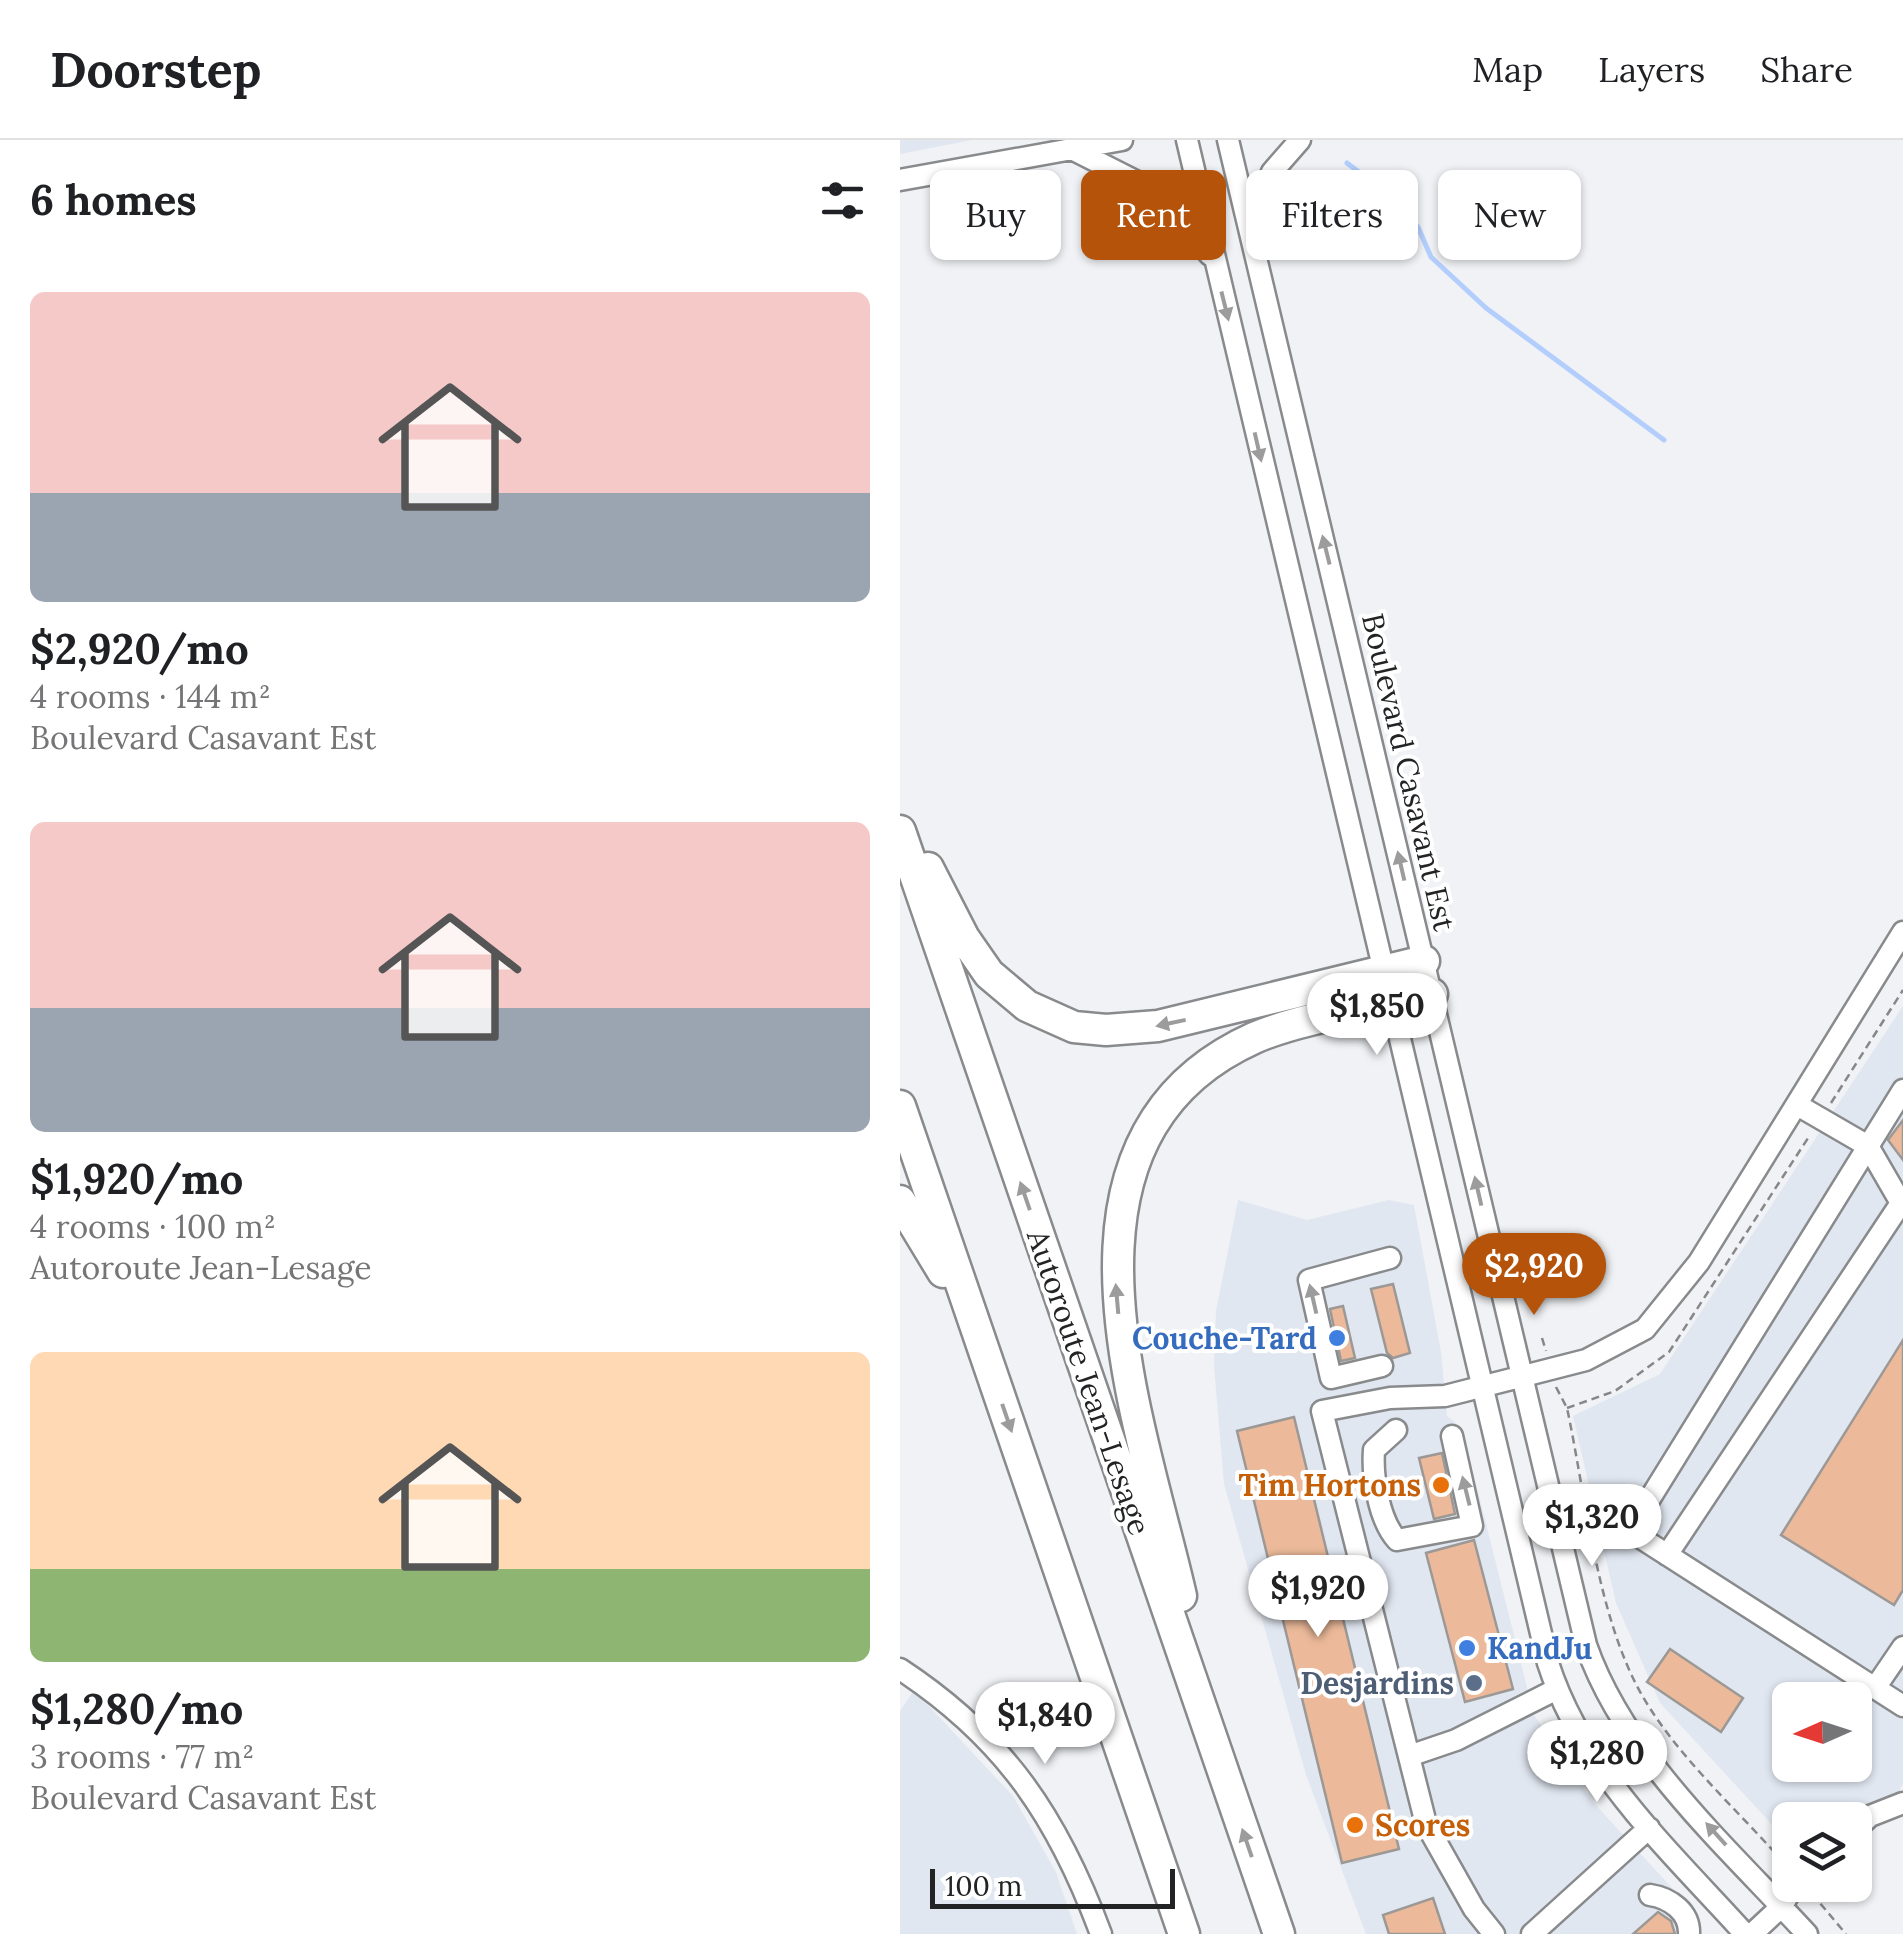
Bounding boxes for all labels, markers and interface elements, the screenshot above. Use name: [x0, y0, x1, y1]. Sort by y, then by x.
text: Doorstep: [50, 39, 261, 100]
text: Map: [1472, 47, 1543, 92]
text: Layers: [1598, 47, 1705, 92]
text: Share: [1760, 47, 1853, 92]
chip: Buy: [930, 170, 1061, 260]
chip: Rent: [1081, 170, 1226, 260]
chip: Filters: [1246, 170, 1418, 260]
chip: New: [1438, 170, 1581, 260]
text: 6 homes: [30, 173, 197, 227]
icon: filters: [815, 173, 870, 228]
one-way arrow: [1218, 291, 1233, 322]
icon: home: [360, 357, 540, 537]
one-way arrow: [1251, 432, 1266, 463]
one-way arrow: [1318, 534, 1333, 565]
street label: Boulevard Casavant Est: [1354, 610, 1464, 935]
text: $2,920/mo: [30, 622, 249, 676]
text: 4 rooms · 144 m²: [30, 676, 271, 717]
text: Boulevard Casavant Est: [30, 717, 376, 758]
one-way arrow: [1393, 850, 1408, 881]
icon: home: [360, 887, 540, 1067]
pin: $1,850: [1296, 973, 1458, 1058]
text: $1,850: [1329, 985, 1425, 1026]
one-way arrow: [1155, 1015, 1186, 1031]
text: $1,920/mo: [30, 1152, 243, 1206]
one-way arrow: [1470, 1175, 1485, 1206]
one-way arrow: [1017, 1180, 1032, 1210]
text: 4 rooms · 100 m²: [30, 1206, 276, 1247]
street label: Autoroute Jean-Lesage: [1018, 1223, 1159, 1540]
pin: $2,920: [1453, 1233, 1615, 1318]
text: $2,920: [1484, 1245, 1584, 1286]
text: Autoroute Jean-Lesage: [30, 1247, 372, 1288]
one-way arrow: [1109, 1282, 1125, 1314]
one-way arrow: [1305, 1283, 1320, 1314]
place label: Couche-Tard: [1132, 1319, 1317, 1357]
marker: Couche-Tard: [1326, 1327, 1348, 1349]
one-way arrow: [1001, 1404, 1016, 1434]
icon: home: [360, 1417, 540, 1597]
place label: Tim Hortons: [1238, 1466, 1421, 1504]
marker: Tim Hortons: [1430, 1474, 1452, 1496]
one-way arrow: [1458, 1475, 1473, 1506]
pin: $1,320: [1511, 1484, 1673, 1569]
text: $1,320: [1544, 1496, 1640, 1537]
pin: $1,920: [1237, 1555, 1399, 1640]
text: $1,920: [1270, 1567, 1366, 1608]
place label: KandJu: [1487, 1629, 1592, 1667]
marker: KandJu: [1456, 1637, 1478, 1659]
place label: Desjardins: [1300, 1664, 1454, 1703]
marker: Desjardins: [1463, 1672, 1485, 1694]
text: $1,280/mo: [30, 1682, 243, 1736]
pin: $1,840: [964, 1682, 1126, 1767]
north arrow: [1772, 1682, 1872, 1782]
map controls: [1772, 1682, 1872, 1902]
text: $1,840: [997, 1694, 1093, 1735]
pin: $1,280: [1516, 1720, 1678, 1805]
text: $1,280: [1549, 1732, 1645, 1773]
text: 3 rooms · 77 m²: [30, 1736, 254, 1777]
text: Boulevard Casavant Est: [30, 1777, 376, 1818]
button: layers: [1772, 1802, 1872, 1902]
place label: Scores: [1375, 1806, 1470, 1844]
marker: Scores: [1344, 1814, 1366, 1836]
one-way arrow: [1705, 1822, 1728, 1846]
one-way arrow: [1239, 1827, 1254, 1857]
scale bar: [930, 1864, 1175, 1908]
text: 100 m: [945, 1868, 1022, 1904]

